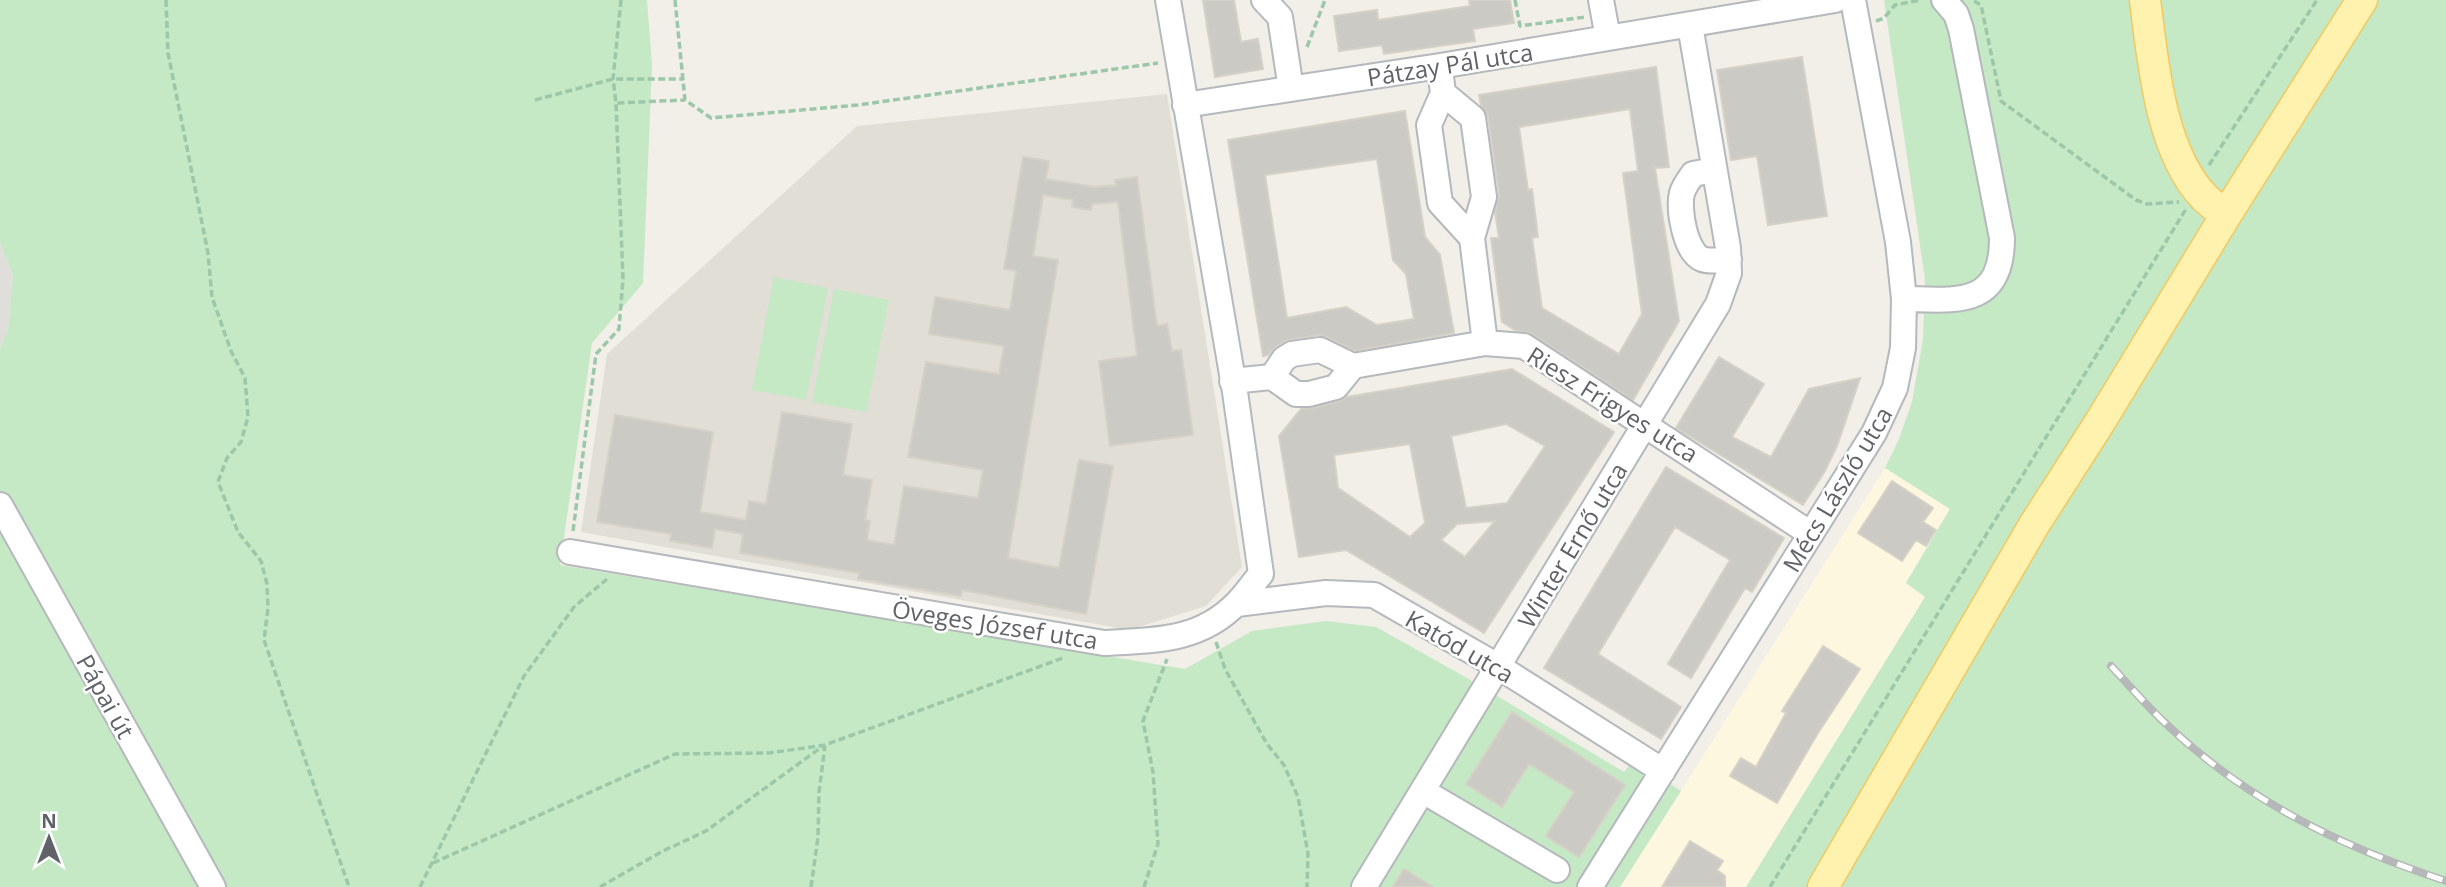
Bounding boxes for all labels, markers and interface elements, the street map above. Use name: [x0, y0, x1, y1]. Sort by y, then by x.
street label: Pátzay Pál utca: [1365, 35, 1535, 93]
street label: Riesz Frigyes utca: [1521, 338, 1705, 470]
street label: Mécs László utca: [1775, 400, 1899, 578]
street label: Winter Ernő utca: [1510, 456, 1634, 634]
street label: Öveges József utca: [890, 591, 1100, 657]
street label: Katód utca: [1400, 602, 1520, 690]
street label: Pápai út: [69, 648, 143, 744]
north arrow: [14, 803, 84, 873]
text: N: [41, 808, 57, 834]

